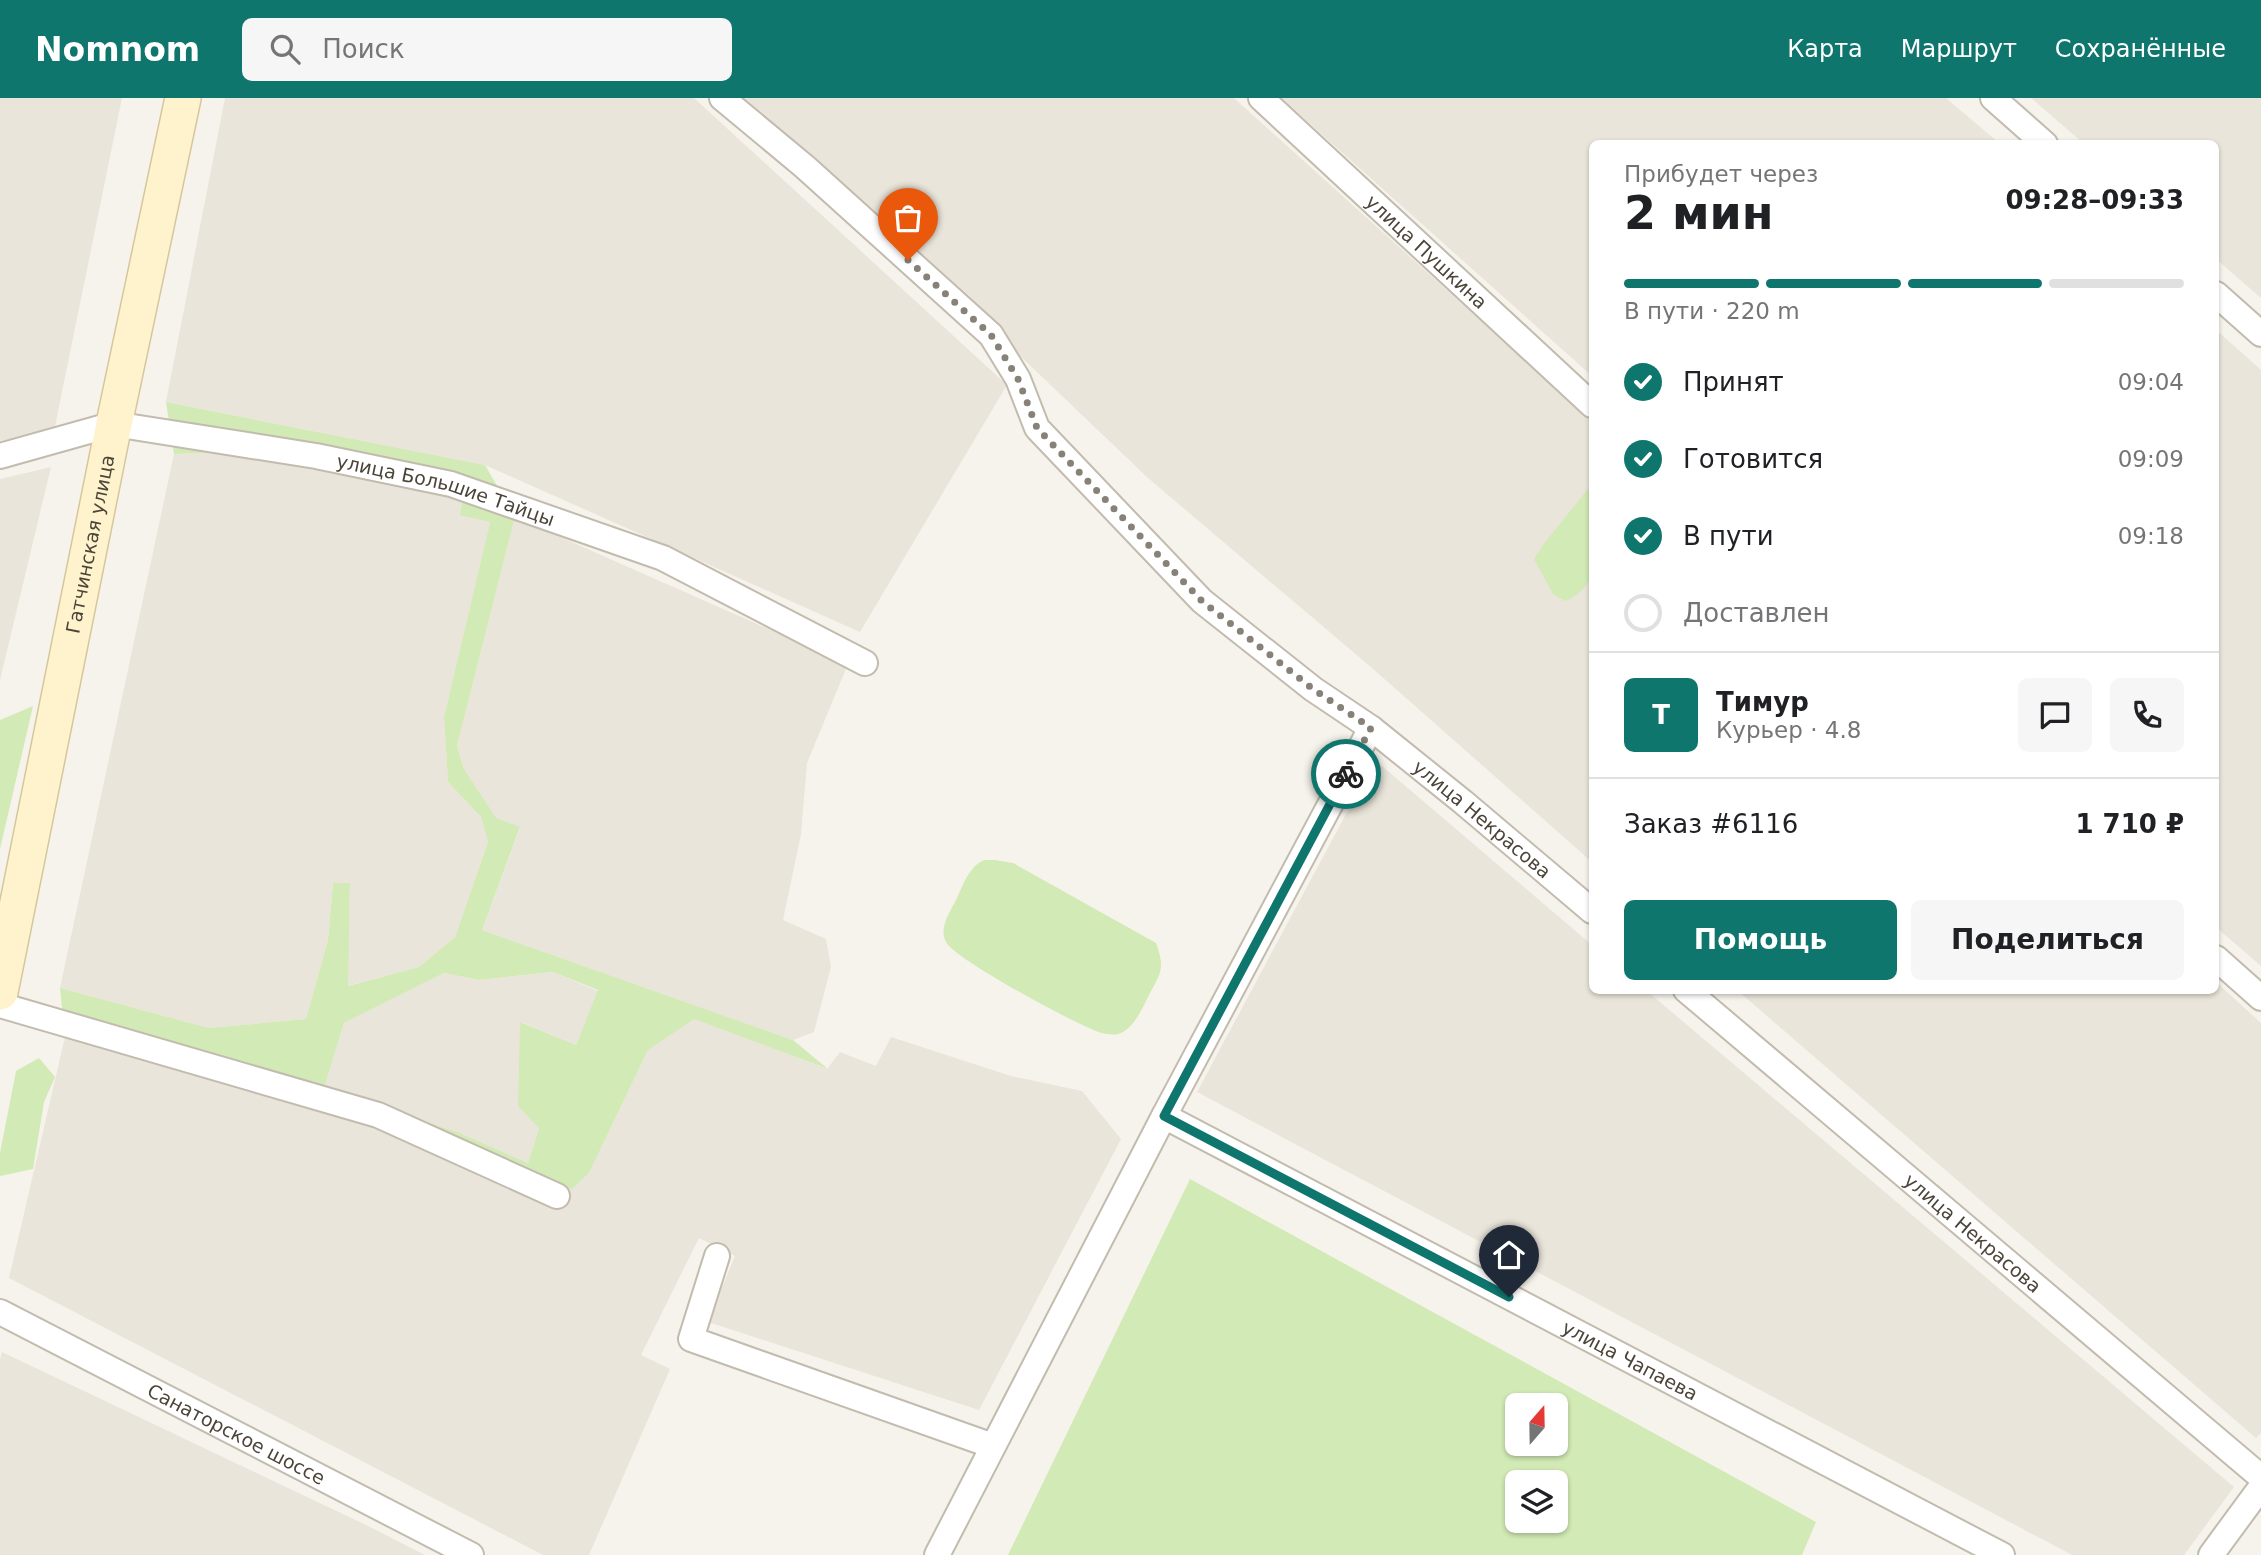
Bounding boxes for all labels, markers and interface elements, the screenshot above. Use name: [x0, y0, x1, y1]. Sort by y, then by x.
search box: [242, 18, 732, 81]
text: Nomnom: [35, 30, 200, 69]
icon: search: [266, 30, 304, 68]
text: Поиск: [322, 34, 405, 64]
text: Карта: [1787, 35, 1863, 63]
text: Маршрут: [1901, 35, 2017, 63]
text: Сохранённые: [2055, 35, 2226, 63]
text: Прибудет через: [1624, 161, 1818, 187]
text: 09:28–09:33: [2005, 185, 2184, 215]
text: 2 мин: [1624, 186, 1774, 240]
pin: [878, 188, 938, 260]
street label: улица Пушкина: [1362, 190, 1492, 313]
icon: bag: [889, 199, 927, 237]
text: В пути · 220 m: [1624, 298, 1800, 324]
icon: check: [1624, 363, 1662, 401]
text: Принят: [1683, 367, 1784, 397]
text: 09:04: [2118, 369, 2184, 395]
icon: check: [1624, 440, 1662, 478]
text: Готовится: [1683, 444, 1823, 474]
text: 09:09: [2118, 446, 2184, 472]
street label: улица Большие Тайцы: [335, 450, 557, 530]
street label: Гатчинская улица: [61, 453, 119, 635]
icon: check: [1624, 517, 1662, 555]
text: В пути: [1683, 521, 1774, 551]
text: 09:18: [2118, 523, 2184, 549]
text: Доставлен: [1683, 598, 1830, 628]
button: chat: [2018, 678, 2092, 752]
button: phone: [2110, 678, 2184, 752]
text: Тимур: [1716, 687, 1809, 717]
text: Т: [1652, 700, 1670, 730]
text: Курьер · 4.8: [1716, 717, 1861, 743]
courier: [1311, 739, 1381, 809]
icon: bike: [1327, 755, 1365, 793]
street label: улица Некрасова: [1409, 755, 1556, 883]
text: Заказ #6116: [1624, 809, 1798, 839]
text: 1 710 ₽: [2075, 809, 2184, 839]
button: Помощь: [1624, 900, 1897, 980]
button: Поделиться: [1911, 900, 2184, 980]
street label: улица Некрасова: [1900, 1169, 2046, 1297]
pin: [1479, 1225, 1539, 1297]
icon: home: [1490, 1236, 1528, 1274]
street label: улица Чапаева: [1559, 1316, 1702, 1405]
street label: Санаторское шоссе: [144, 1379, 329, 1489]
north arrow: [1505, 1393, 1568, 1456]
map controls: [1505, 1393, 1568, 1533]
button: layers: [1505, 1470, 1568, 1533]

